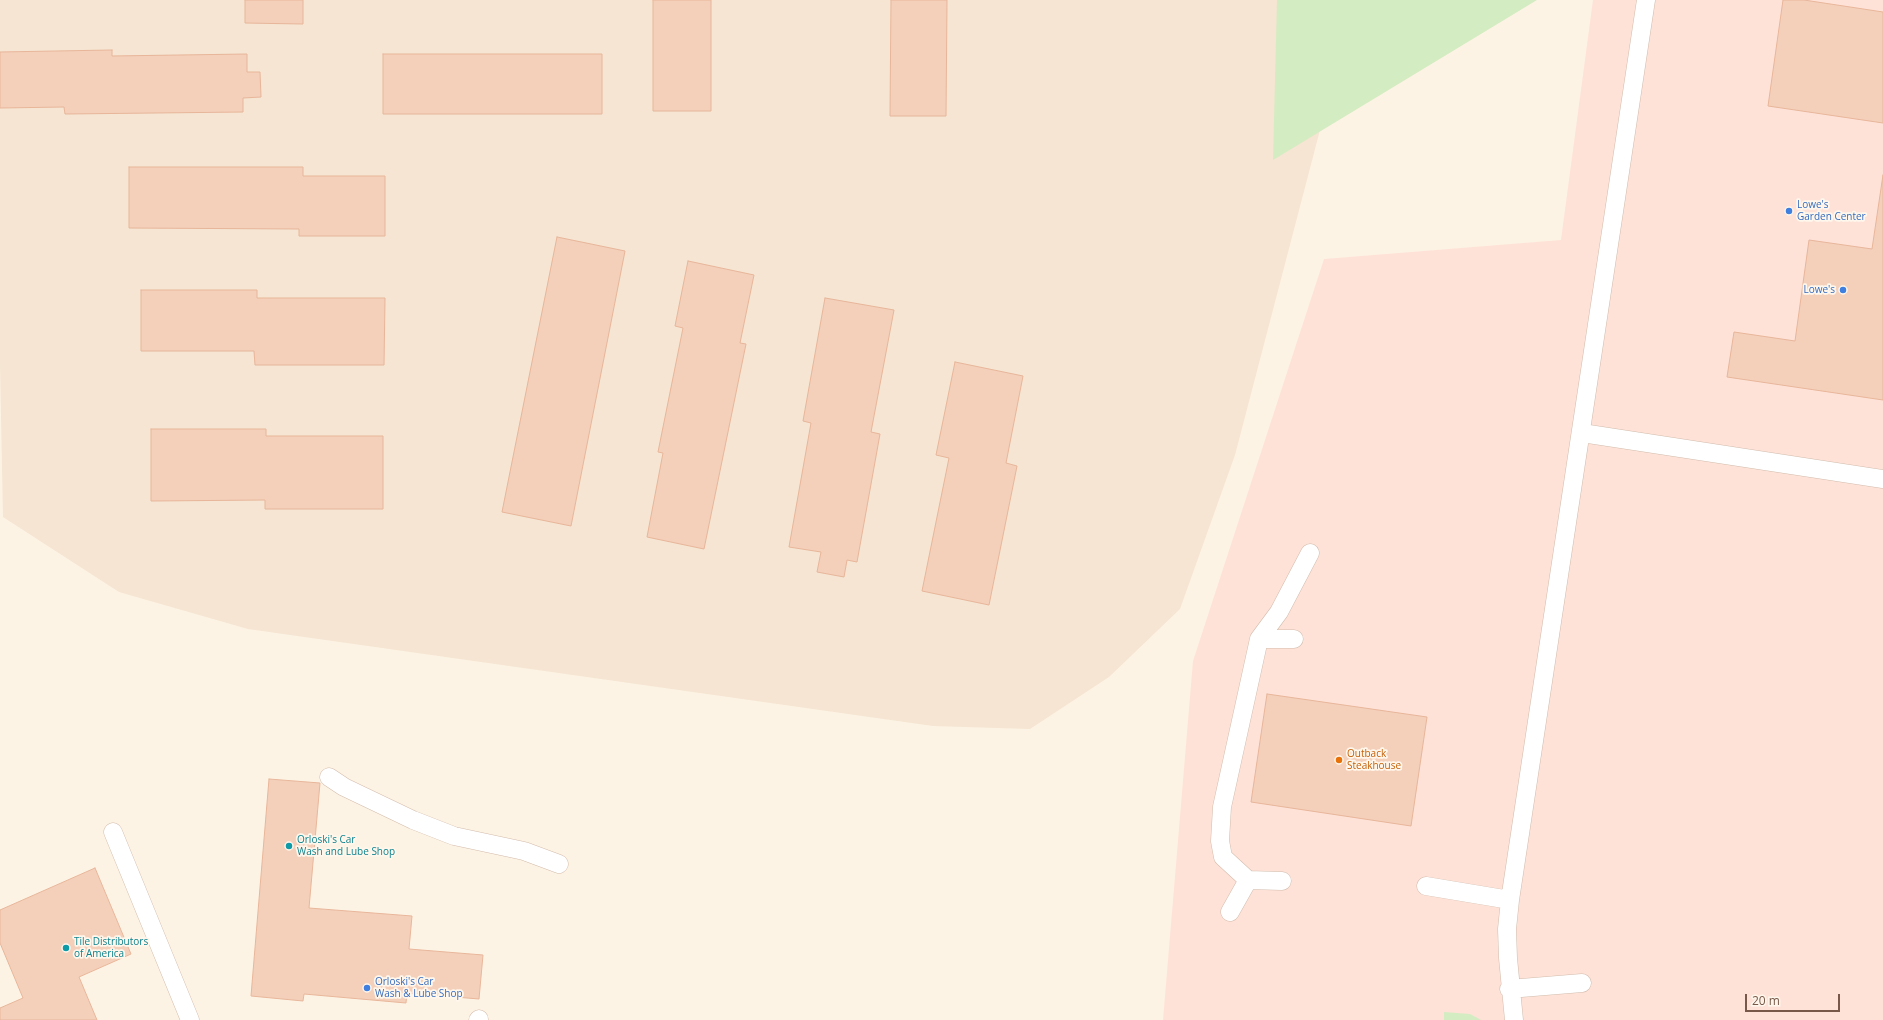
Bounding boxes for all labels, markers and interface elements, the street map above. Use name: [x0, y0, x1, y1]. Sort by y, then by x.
place label: Lowe's Garden Center: [1797, 199, 1866, 222]
marker: Lowe's Garden Center: [1784, 206, 1794, 216]
place label: Lowe's: [1803, 284, 1835, 296]
marker: Lowe's: [1838, 285, 1848, 295]
place label: Outback Steakhouse: [1347, 748, 1401, 772]
marker: Outback Steakhouse: [1334, 755, 1344, 765]
place label: Orloski's Car Wash and Lube Shop: [297, 834, 395, 858]
marker: Orloski's Car Wash and Lube Shop: [284, 841, 294, 851]
place label: Tile Distributors of America: [74, 936, 148, 960]
marker: Tile Distributors of America: [61, 943, 71, 953]
place label: Orloski's Car Wash & Lube Shop: [375, 976, 463, 1000]
marker: Orloski's Car Wash & Lube Shop: [362, 983, 372, 993]
scale bar: [1747, 986, 1842, 1012]
text: 20 m: [1752, 992, 1780, 1009]

